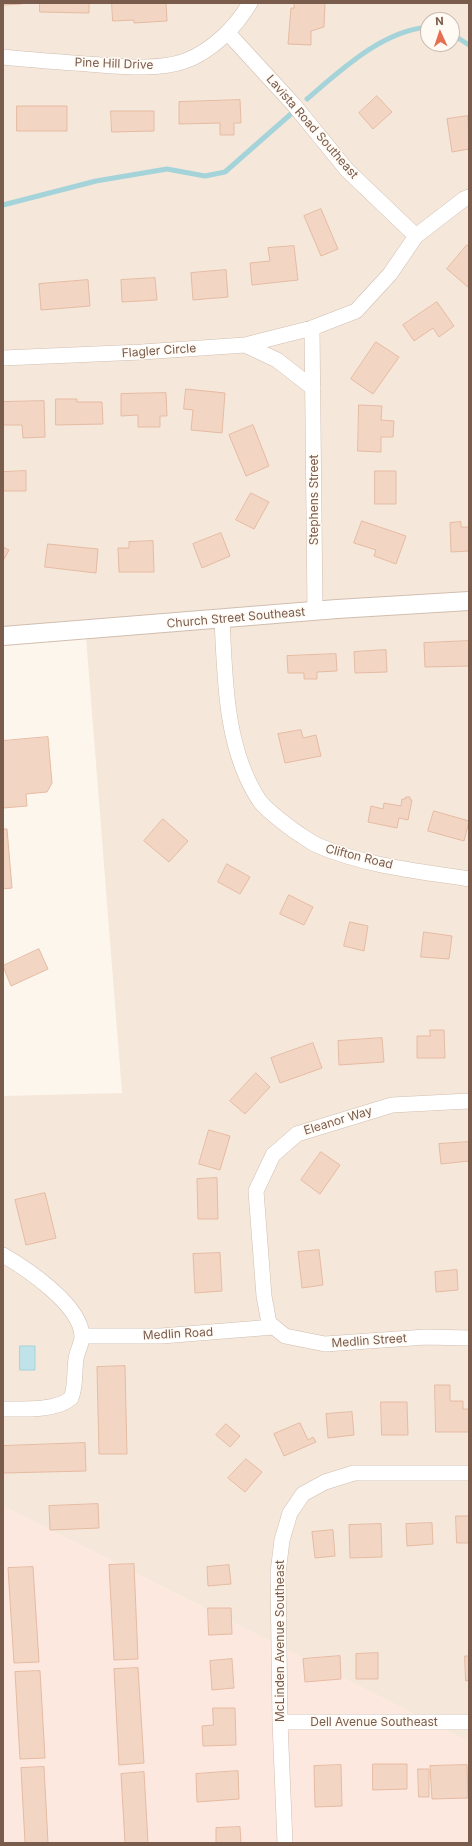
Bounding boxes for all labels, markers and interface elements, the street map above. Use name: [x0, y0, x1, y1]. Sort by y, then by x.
north arrow: [420, 12, 460, 52]
text: N: [435, 14, 444, 28]
street label: Pine Hill Drive: [74, 55, 154, 73]
street label: Lavista Road Southeast: [263, 72, 361, 182]
street label: Flagler Circle: [121, 341, 197, 361]
street label: Stephens Street: [307, 455, 321, 545]
street label: Church Street Southeast: [166, 605, 306, 631]
street label: Clifton Road: [324, 842, 394, 872]
street label: Eleanor Way: [302, 1104, 374, 1138]
street label: Medlin Road: [142, 1325, 214, 1343]
street label: Medlin Street: [331, 1331, 407, 1351]
street label: McLinden Avenue Southeast: [273, 1560, 287, 1722]
street label: Dell Avenue Southeast: [310, 1715, 438, 1729]

